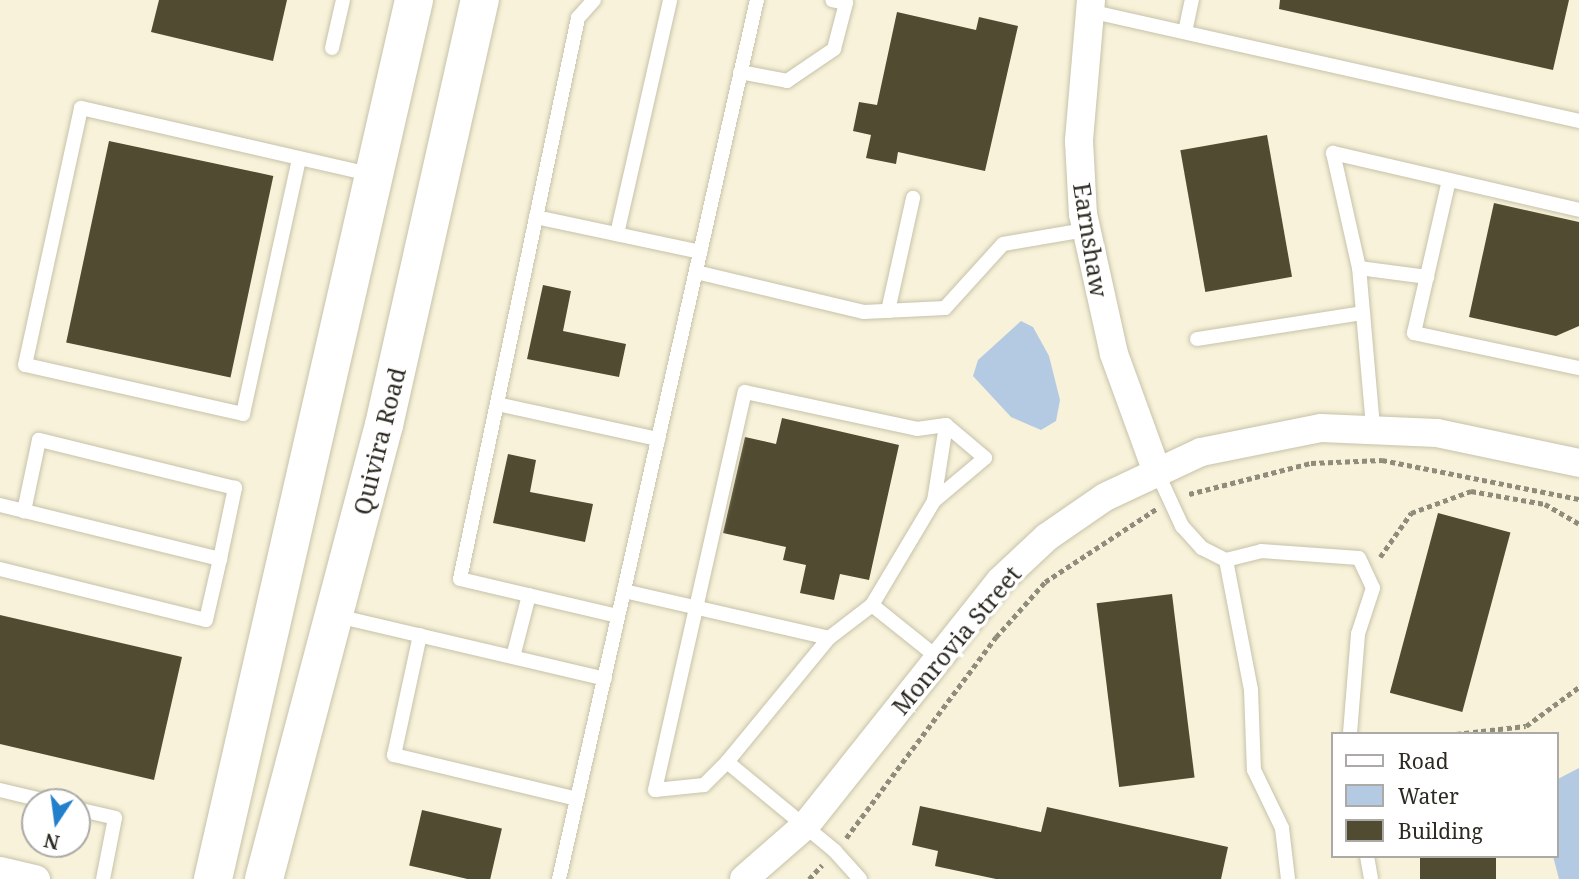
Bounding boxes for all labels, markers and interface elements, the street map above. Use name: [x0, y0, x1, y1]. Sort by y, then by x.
street label: Earnshaw: [1068, 181, 1114, 299]
street label: Quivira Road: [347, 364, 411, 518]
street label: Monrovia Street: [885, 560, 1027, 720]
legend: [1330, 732, 1558, 858]
text: Road: [1398, 747, 1449, 775]
text: Water: [1398, 782, 1459, 810]
north arrow: [21, 788, 91, 858]
text: Building: [1398, 817, 1483, 845]
text: N: [42, 827, 62, 856]

